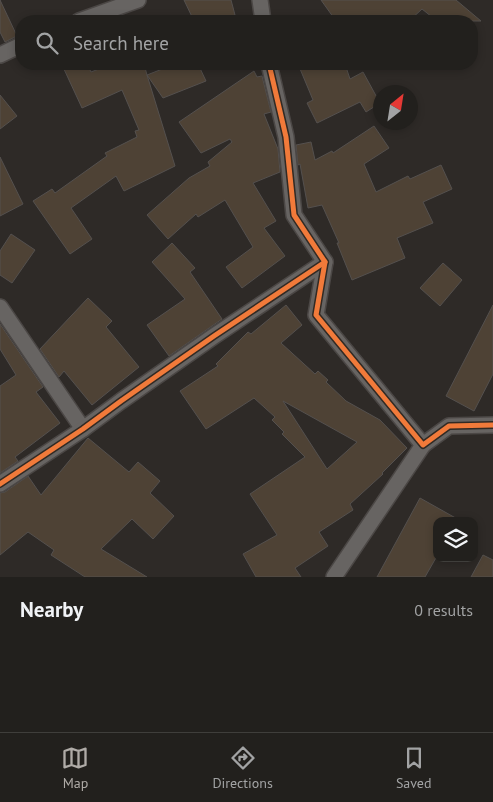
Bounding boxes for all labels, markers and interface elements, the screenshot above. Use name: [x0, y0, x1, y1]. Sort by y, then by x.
search box: [15, 15, 478, 70]
icon: search: [33, 29, 61, 57]
text: Search here: [73, 31, 169, 55]
north arrow: [373, 85, 418, 130]
map controls: [433, 517, 478, 562]
button: layers: [433, 517, 478, 562]
text: Nearby: [20, 596, 83, 623]
text: 0 results: [414, 600, 473, 620]
tab: Map: [61, 744, 89, 792]
tab: Directions: [212, 744, 273, 792]
tab: Saved: [396, 744, 432, 792]

